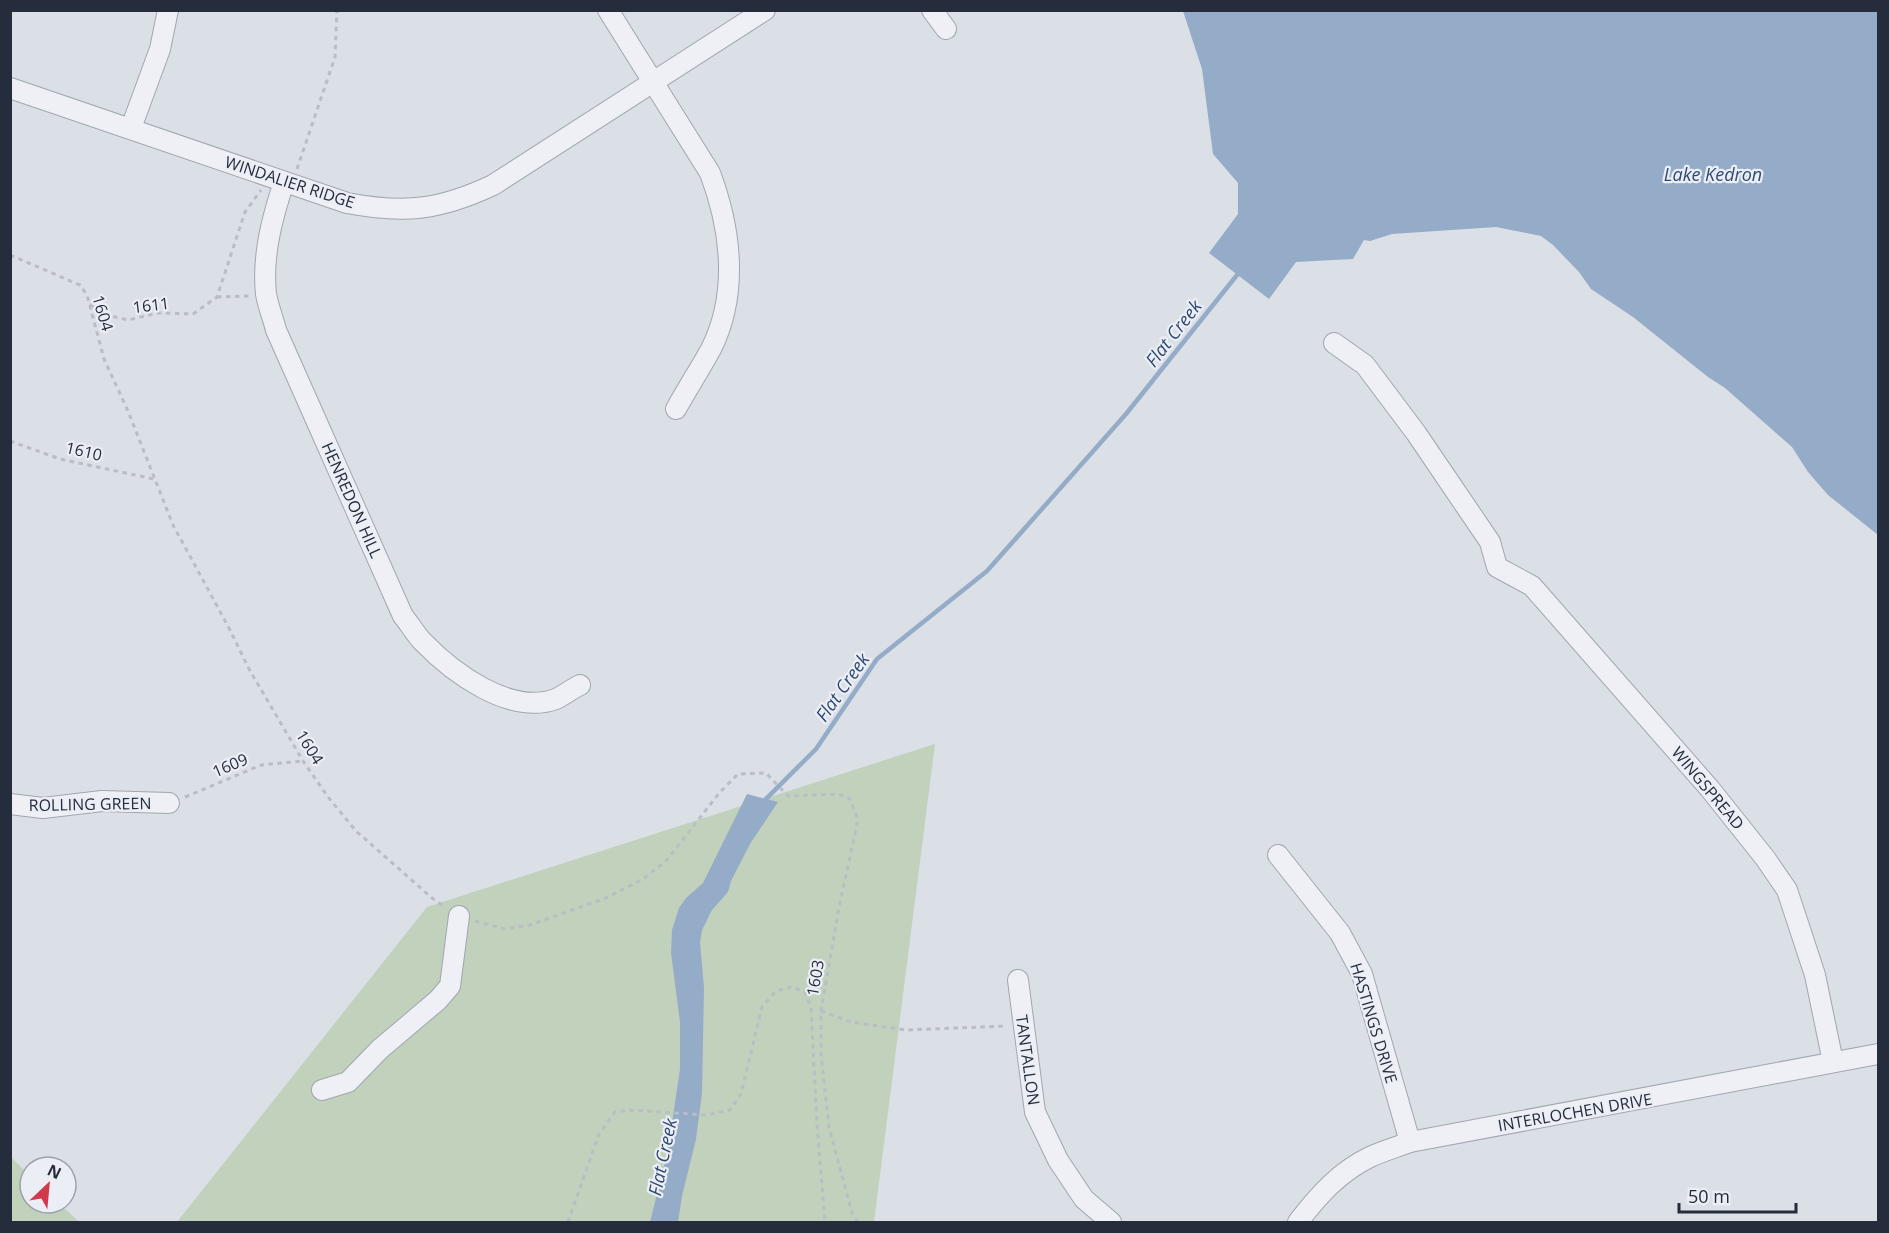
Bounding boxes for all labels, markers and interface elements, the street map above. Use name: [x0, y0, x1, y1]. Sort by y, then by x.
street label: WINDALIER RIDGE: [222, 151, 358, 213]
water label: Lake Kedron: [1664, 162, 1762, 186]
street label: 1604: [87, 292, 119, 334]
street label: 1611: [131, 292, 171, 318]
water label: Flat Creek: [1139, 294, 1207, 371]
street label: 1610: [64, 436, 104, 466]
street label: HENREDON HILL: [317, 439, 387, 561]
water label: Flat Creek: [810, 647, 875, 726]
street label: 1604: [291, 726, 329, 768]
street label: WINGSPREAD: [1667, 742, 1749, 834]
street label: 1609: [209, 748, 251, 782]
street label: ROLLING GREEN: [28, 792, 152, 816]
street label: 1603: [801, 958, 829, 998]
street label: HASTINGS DRIVE: [1345, 960, 1403, 1086]
street label: TANTALLON: [1011, 1013, 1045, 1107]
street label: INTERLOCHEN DRIVE: [1496, 1088, 1654, 1136]
water label: Flat Creek: [642, 1115, 682, 1198]
north arrow: [18, 1155, 78, 1215]
text: N: [44, 1159, 65, 1184]
scale bar: [1679, 1176, 1796, 1214]
text: 50 m: [1688, 1184, 1730, 1208]

